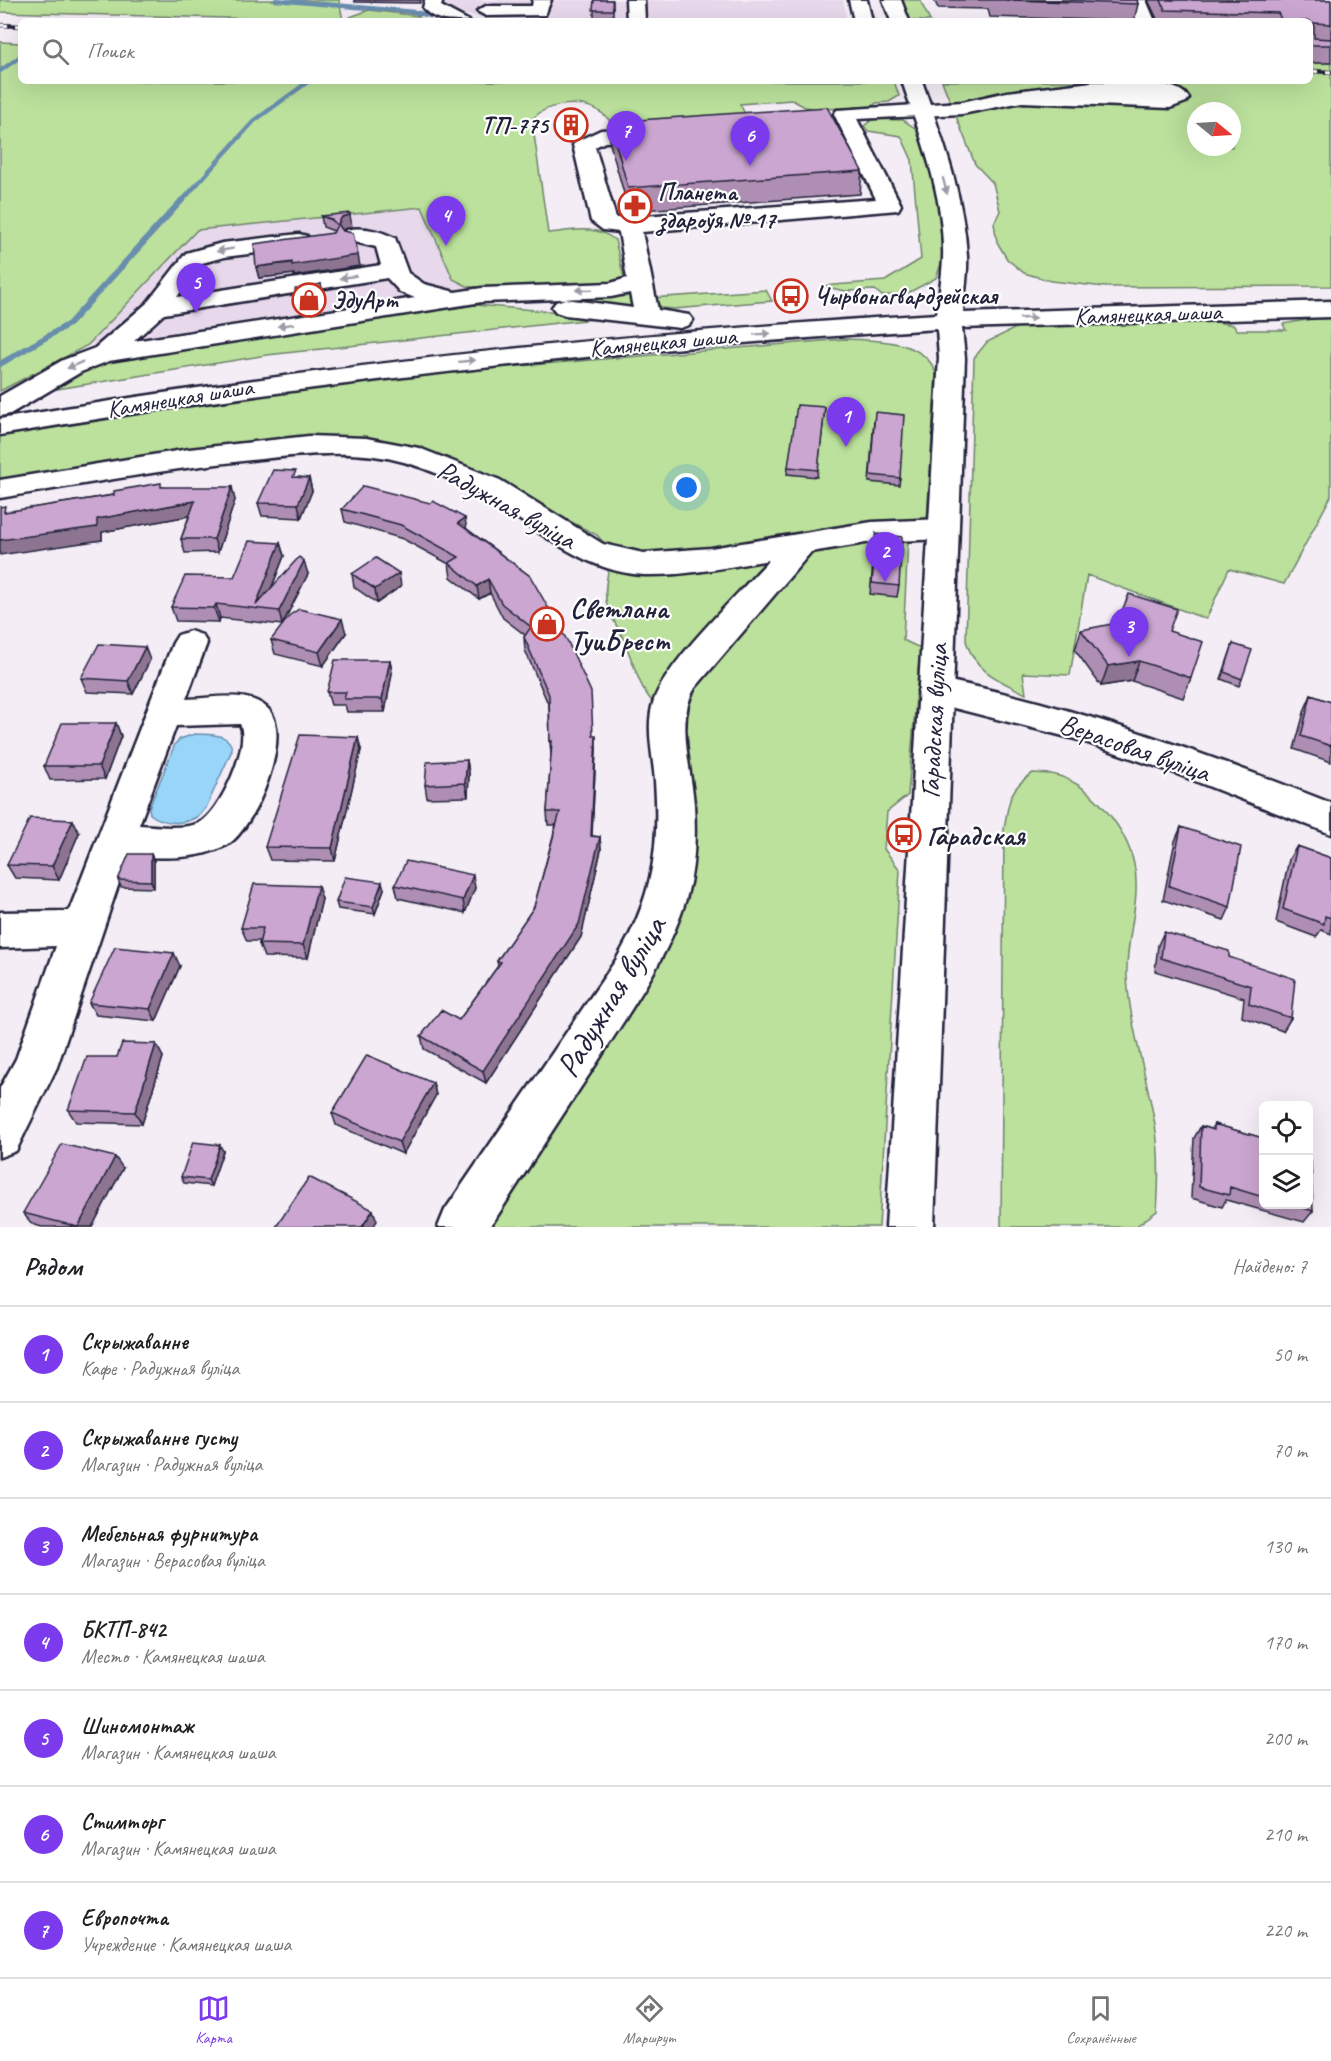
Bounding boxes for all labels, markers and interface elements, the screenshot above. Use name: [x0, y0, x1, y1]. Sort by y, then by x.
search box: [18, 18, 1313, 84]
icon: search: [39, 35, 72, 68]
text: Поиск: [87, 37, 133, 65]
north arrow: [1187, 102, 1241, 156]
building icon: ТП-775: [553, 107, 589, 143]
place label: ТП-775: [481, 110, 551, 140]
pin: 7: [606, 112, 646, 161]
pin: 6: [730, 116, 770, 166]
place label: Планета здароўя № 17: [655, 177, 777, 236]
one-way arrow: [941, 177, 951, 195]
pharmacy icon: Планета здароўя № 17: [617, 188, 653, 224]
pin: 4: [426, 196, 466, 246]
one-way arrow: [216, 246, 235, 255]
pin: 5: [176, 264, 216, 313]
one-way arrow: [338, 273, 357, 282]
bus stop icon: Чырвонагвардзейская: [773, 278, 809, 314]
place label: Чырвонагвардзейская: [814, 281, 999, 312]
shop icon: ЭдуАрт: [291, 282, 327, 318]
place label: ЭдуАрт: [332, 285, 399, 315]
one-way arrow: [575, 286, 594, 295]
street label: Камянецкая шаша: [1074, 296, 1224, 332]
one-way arrow: [1019, 313, 1038, 323]
one-way arrow: [277, 321, 296, 330]
street label: Камянецкая шаша: [588, 321, 739, 363]
one-way arrow: [753, 329, 772, 338]
one-way arrow: [457, 356, 476, 366]
one-way arrow: [66, 361, 84, 371]
street label: Камянецкая шаша: [105, 371, 257, 424]
pin: 1: [826, 398, 866, 447]
street label: Радужная вуліца: [431, 452, 584, 558]
your location: [672, 473, 701, 502]
pin: 2: [866, 532, 904, 582]
place label: Светлана ТуиБрест: [570, 591, 671, 658]
shop icon: Светлана ТуиБрест: [529, 606, 565, 642]
pin: 3: [1110, 608, 1148, 657]
street label: Гарадская вуліца: [912, 641, 955, 799]
street label: Верасовая вуліца: [1055, 705, 1216, 790]
bus stop icon: Гарадская: [886, 817, 922, 853]
place label: Гарадская: [927, 818, 1027, 853]
street label: Радужная вуліца: [546, 906, 677, 1085]
map controls: [1259, 1101, 1313, 1209]
button: locate: [1259, 1101, 1313, 1155]
button: layers: [1259, 1155, 1313, 1209]
text: Рядом: [24, 1250, 82, 1283]
text: Найдено: 7: [1232, 1254, 1307, 1279]
text: Скрыжаванне: [81, 1328, 188, 1356]
text: 1: [39, 1342, 48, 1367]
text: 50 m: [1273, 1342, 1307, 1367]
text: Кафе · Радужная вуліца: [81, 1356, 239, 1381]
text: Скрыжаванне густу: [81, 1424, 237, 1452]
text: 2: [39, 1438, 48, 1463]
text: 70 m: [1273, 1438, 1307, 1463]
text: Магазин · Радужная вуліца: [81, 1452, 262, 1477]
text: Мебельная фурнитура: [81, 1520, 257, 1548]
text: 3: [39, 1534, 48, 1559]
text: 130 m: [1264, 1534, 1307, 1559]
text: Магазин · Верасовая вуліца: [81, 1548, 265, 1573]
text: БКТП-842: [81, 1616, 166, 1644]
text: 4: [39, 1630, 48, 1655]
text: 170 m: [1264, 1630, 1307, 1655]
text: Место · Камянецкая шаша: [81, 1644, 265, 1669]
text: Шиномонтаж: [81, 1712, 194, 1740]
text: 5: [39, 1726, 48, 1751]
text: 200 m: [1264, 1726, 1307, 1751]
text: Магазин · Камянецкая шаша: [81, 1740, 276, 1765]
text: Стимторг: [81, 1808, 163, 1836]
text: 6: [39, 1822, 48, 1847]
text: 210 m: [1264, 1822, 1307, 1847]
text: Магазин · Камянецкая шаша: [81, 1836, 276, 1861]
text: Европочта: [81, 1904, 168, 1932]
text: 7: [39, 1918, 48, 1943]
text: 220 m: [1264, 1918, 1307, 1943]
text: Учреждение · Камянецкая шаша: [81, 1932, 291, 1957]
tab: Карта: [195, 1992, 232, 2048]
tab: Маршрут: [623, 1992, 675, 2048]
tab: Сохранённые: [1066, 1992, 1136, 2048]

